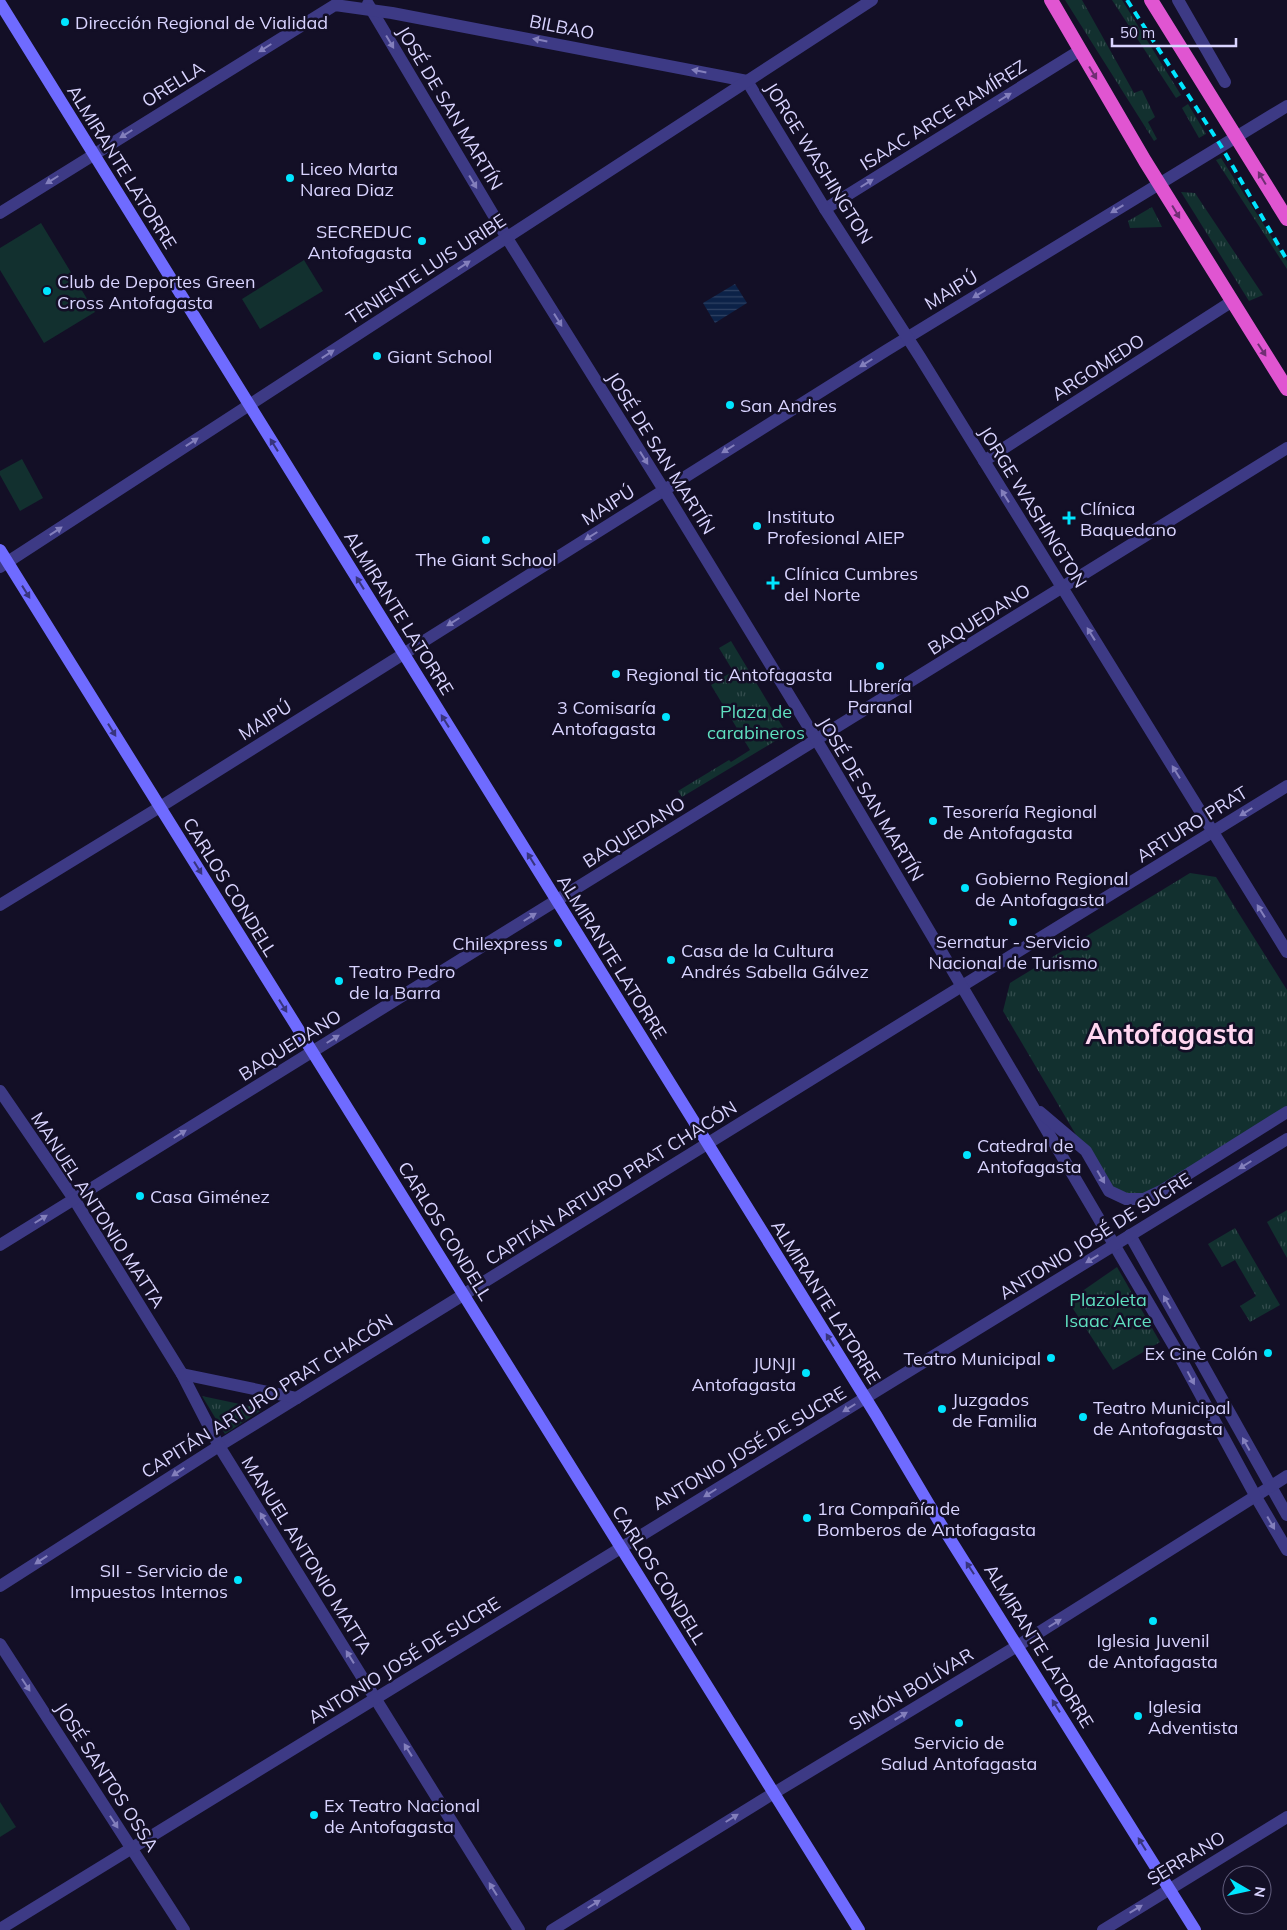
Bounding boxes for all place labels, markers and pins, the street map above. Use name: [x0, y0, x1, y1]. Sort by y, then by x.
place label: Dirección Regional de Vialidad: [75, 11, 328, 34]
marker: Dirección Regional de Vialidad: [59, 16, 71, 28]
place label: Liceo Marta Narea Diaz: [300, 157, 398, 201]
marker: Liceo Marta Narea Diaz: [284, 172, 296, 184]
place label: SECREDUC Antofagasta: [307, 220, 412, 264]
marker: SECREDUC Antofagasta: [416, 235, 428, 247]
place label: Club de Deportes Green Cross Antofagasta: [57, 270, 255, 314]
marker: Club de Deportes Green Cross Antofagasta: [41, 285, 53, 297]
place label: Giant School: [387, 345, 492, 368]
marker: Giant School: [371, 350, 383, 362]
place label: San Andres: [740, 394, 837, 417]
marker: San Andres: [724, 399, 736, 411]
place label: Clínica Baquedano: [1080, 497, 1176, 541]
place label: Instituto Profesional AIEP: [767, 505, 905, 549]
marker: Clínica Baquedano: [1062, 511, 1076, 525]
marker: Instituto Profesional AIEP: [751, 520, 763, 532]
marker: The Giant School: [480, 534, 492, 546]
place label: The Giant School: [415, 548, 557, 571]
place label: Clínica Cumbres del Norte: [784, 562, 918, 606]
marker: Clínica Cumbres del Norte: [766, 576, 780, 590]
marker: LIbrería Paranal: [874, 660, 886, 672]
place label: Regional tic Antofagasta: [626, 663, 833, 686]
marker: Regional tic Antofagasta: [610, 668, 622, 680]
place label: LIbrería Paranal: [848, 674, 912, 718]
place label: 3 Comisaría Antofagasta: [551, 696, 656, 740]
marker: 3 Comisaría Antofagasta: [660, 711, 672, 723]
place label: Tesorería Regional de Antofagasta: [943, 800, 1097, 844]
marker: Tesorería Regional de Antofagasta: [927, 815, 939, 827]
place label: Gobierno Regional de Antofagasta: [975, 867, 1128, 911]
marker: Gobierno Regional de Antofagasta: [959, 882, 971, 894]
marker: Sernatur - Servicio Nacional de Turismo: [1007, 916, 1019, 928]
place label: Sernatur - Servicio Nacional de Turismo: [928, 930, 1098, 974]
place label: Chilexpress: [452, 932, 548, 955]
marker: Chilexpress: [552, 937, 564, 949]
place label: Casa de la Cultura Andrés Sabella Gálvez: [681, 939, 869, 983]
marker: Casa de la Cultura Andrés Sabella Gálvez: [665, 954, 677, 966]
place label: Teatro Pedro de la Barra: [349, 960, 455, 1004]
marker: Teatro Pedro de la Barra: [333, 975, 345, 987]
place label: Catedral de Antofagasta: [977, 1134, 1082, 1178]
marker: Catedral de Antofagasta: [961, 1149, 973, 1161]
place label: Casa Giménez: [150, 1185, 270, 1208]
marker: Casa Giménez: [134, 1190, 146, 1202]
place label: Ex Cine Colón: [1144, 1342, 1258, 1365]
place label: Teatro Municipal: [903, 1347, 1041, 1370]
marker: Ex Cine Colón: [1262, 1347, 1274, 1359]
place label: JUNJI Antofagasta: [691, 1352, 796, 1396]
marker: Teatro Municipal: [1045, 1352, 1057, 1364]
marker: JUNJI Antofagasta: [800, 1367, 812, 1379]
place label: Juzgados de Familia: [952, 1388, 1037, 1432]
place label: Teatro Municipal de Antofagasta: [1093, 1396, 1231, 1440]
marker: Juzgados de Familia: [936, 1403, 948, 1415]
marker: Teatro Municipal de Antofagasta: [1077, 1411, 1089, 1423]
place label: 1ra Compañía de Bomberos de Antofagasta: [817, 1497, 1036, 1541]
marker: 1ra Compañía de Bomberos de Antofagasta: [801, 1512, 813, 1524]
place label: SII - Servicio de Impuestos Internos: [70, 1559, 228, 1603]
marker: SII - Servicio de Impuestos Internos: [232, 1574, 244, 1586]
marker: Iglesia Juvenil de Antofagasta: [1147, 1615, 1159, 1627]
place label: Iglesia Juvenil de Antofagasta: [1088, 1629, 1218, 1673]
place label: Iglesia Adventista: [1148, 1695, 1238, 1739]
marker: Iglesia Adventista: [1132, 1710, 1144, 1722]
marker: Servicio de Salud Antofagasta: [953, 1717, 965, 1729]
place label: Servicio de Salud Antofagasta: [881, 1731, 1037, 1775]
place label: Ex Teatro Nacional de Antofagasta: [324, 1794, 480, 1838]
marker: Ex Teatro Nacional de Antofagasta: [308, 1809, 320, 1821]

